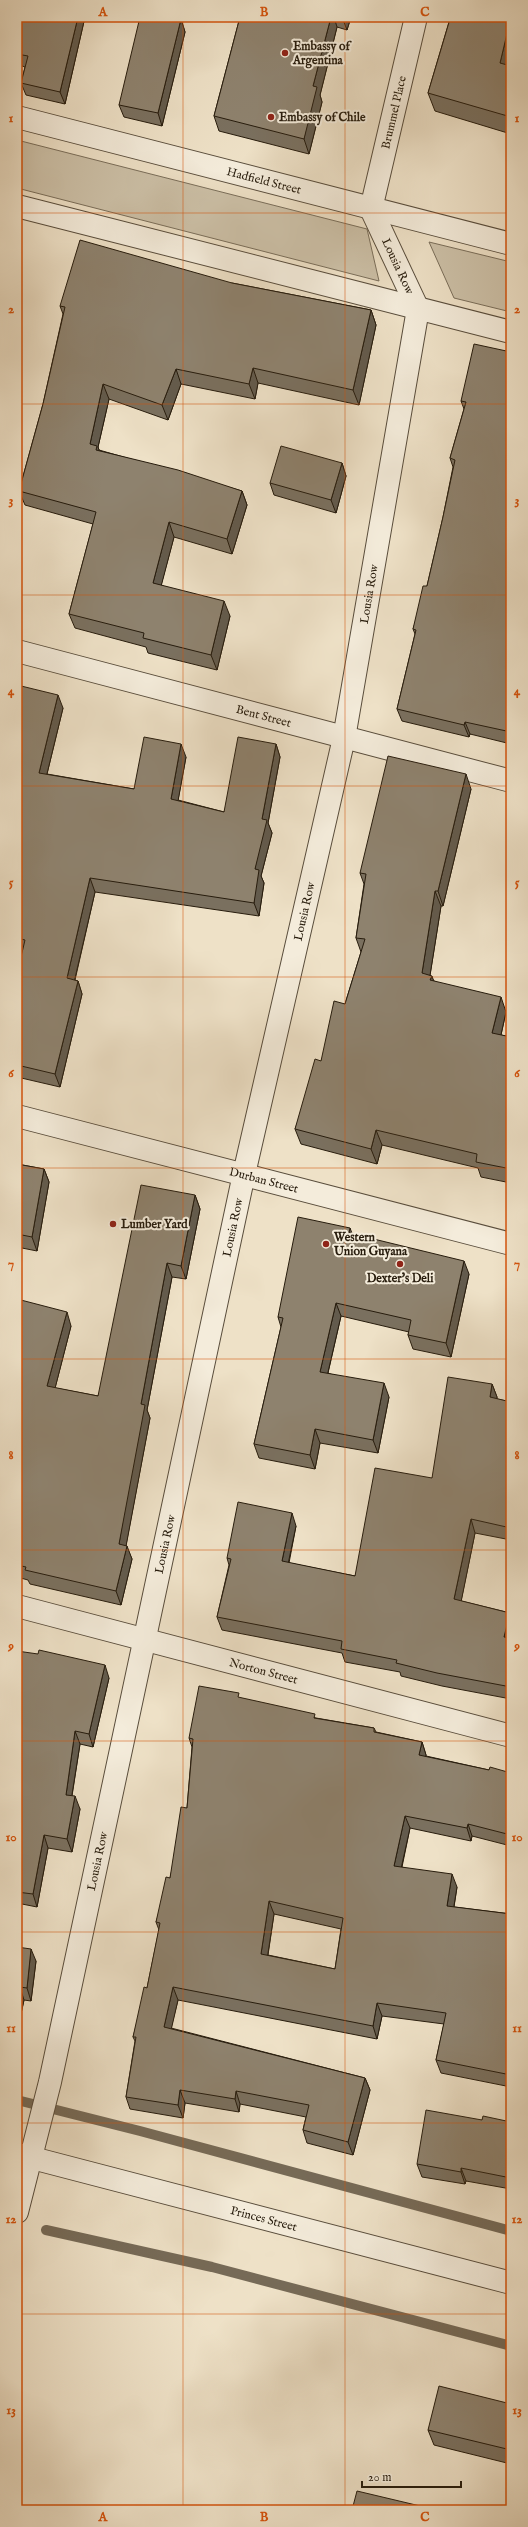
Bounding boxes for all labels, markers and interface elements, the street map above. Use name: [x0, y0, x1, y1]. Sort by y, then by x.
text: A: [98, 4, 109, 21]
text: B: [260, 4, 269, 21]
text: C: [420, 4, 430, 21]
place label: Embassy of Argentina: [292, 39, 353, 69]
marker: Embassy of Argentina: [280, 48, 290, 58]
street label: Brummel Place: [378, 74, 410, 151]
text: 1: [9, 110, 14, 127]
place label: Embassy of Chile: [279, 110, 366, 126]
text: 1: [515, 110, 520, 127]
marker: Embassy of Chile: [266, 112, 276, 122]
street label: Hadfield Street: [225, 164, 303, 198]
street label: Lousia Row: [378, 236, 417, 297]
text: 2: [8, 301, 14, 318]
text: 2: [514, 301, 520, 318]
text: 3: [9, 492, 14, 509]
text: 3: [515, 492, 520, 509]
street label: Lousia Row: [357, 562, 382, 625]
text: 4: [8, 683, 15, 700]
text: 4: [514, 683, 521, 700]
street label: Bent Street: [234, 702, 293, 731]
text: 5: [9, 874, 14, 891]
text: 5: [515, 874, 520, 891]
street label: Lousia Row: [291, 880, 319, 942]
text: 6: [8, 1065, 14, 1082]
text: 6: [514, 1065, 520, 1082]
street label: Durban Street: [228, 1164, 300, 1197]
street label: Lousia Row: [219, 1196, 247, 1258]
place label: Lumber Yard: [120, 1217, 188, 1232]
marker: Lumber Yard: [108, 1219, 118, 1229]
place label: Western Union Guyana: [333, 1230, 408, 1260]
marker: Western Union Guyana: [321, 1239, 331, 1249]
text: 7: [8, 1256, 14, 1273]
text: 7: [514, 1256, 520, 1273]
marker: Dexter's Deli: [395, 1259, 405, 1269]
place label: Dexter's Deli: [367, 1271, 434, 1286]
text: 8: [8, 1447, 14, 1464]
text: 8: [514, 1447, 520, 1464]
street label: Lousia Row: [152, 1512, 179, 1575]
text: 9: [7, 1638, 14, 1655]
text: 9: [513, 1638, 520, 1655]
street label: Norton Street: [228, 1655, 299, 1688]
text: 10: [5, 1829, 17, 1846]
street label: Lousia Row: [84, 1829, 112, 1892]
text: 10: [511, 1829, 523, 1846]
text: 11: [6, 2020, 16, 2037]
text: 11: [512, 2020, 522, 2037]
street label: Princes Street: [229, 2203, 299, 2235]
text: 12: [6, 2211, 16, 2228]
text: 12: [512, 2211, 522, 2228]
text: 13: [6, 2402, 16, 2419]
text: 13: [512, 2402, 522, 2419]
scale bar: [362, 2463, 461, 2489]
text: 20 m: [368, 2470, 391, 2485]
text: A: [98, 2509, 109, 2526]
text: B: [260, 2509, 269, 2526]
text: C: [420, 2509, 430, 2526]

